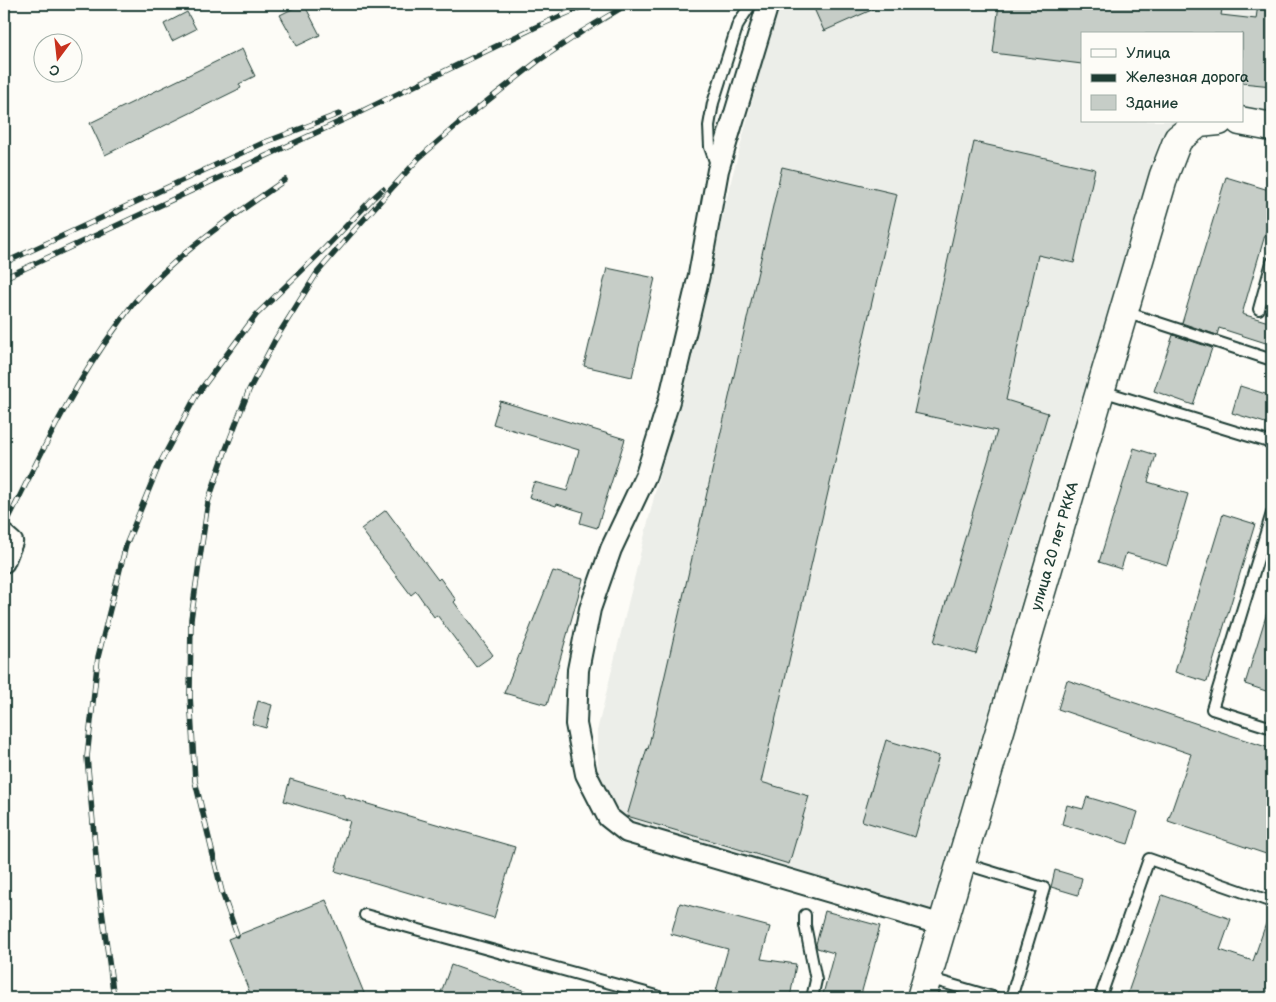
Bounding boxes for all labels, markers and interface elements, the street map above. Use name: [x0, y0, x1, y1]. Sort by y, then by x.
north arrow: [32, 32, 82, 82]
legend: [1081, 32, 1244, 122]
text: Улица: [1126, 44, 1171, 63]
text: С: [48, 61, 62, 80]
text: Железная дорога: [1126, 68, 1249, 87]
text: Здание: [1126, 94, 1178, 113]
street label: улица 20 лет РККА: [1026, 479, 1083, 613]

